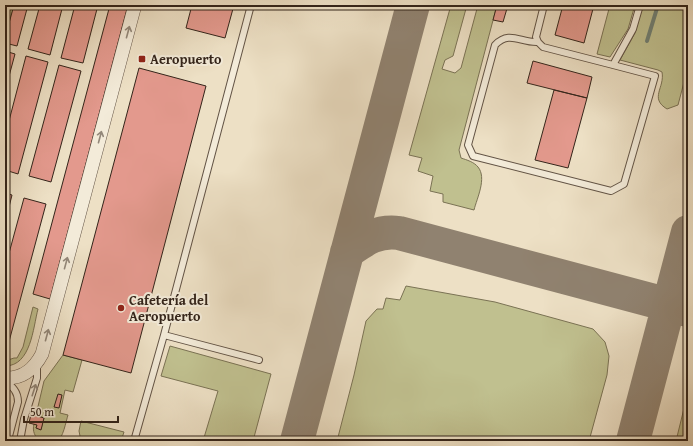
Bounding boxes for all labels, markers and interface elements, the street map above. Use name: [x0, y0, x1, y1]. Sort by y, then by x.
one-way arrow: [125, 26, 132, 39]
place label: Aeropuerto: [150, 49, 222, 69]
marker: Aeropuerto: [137, 54, 147, 64]
one-way arrow: [97, 131, 104, 144]
one-way arrow: [63, 257, 71, 270]
place label: Cafetería del Aeropuerto: [129, 290, 209, 326]
marker: Cafetería del Aeropuerto: [116, 303, 126, 313]
one-way arrow: [44, 329, 51, 342]
one-way arrow: [30, 384, 38, 396]
scale bar: [24, 398, 118, 424]
text: 50 m: [30, 403, 54, 420]

